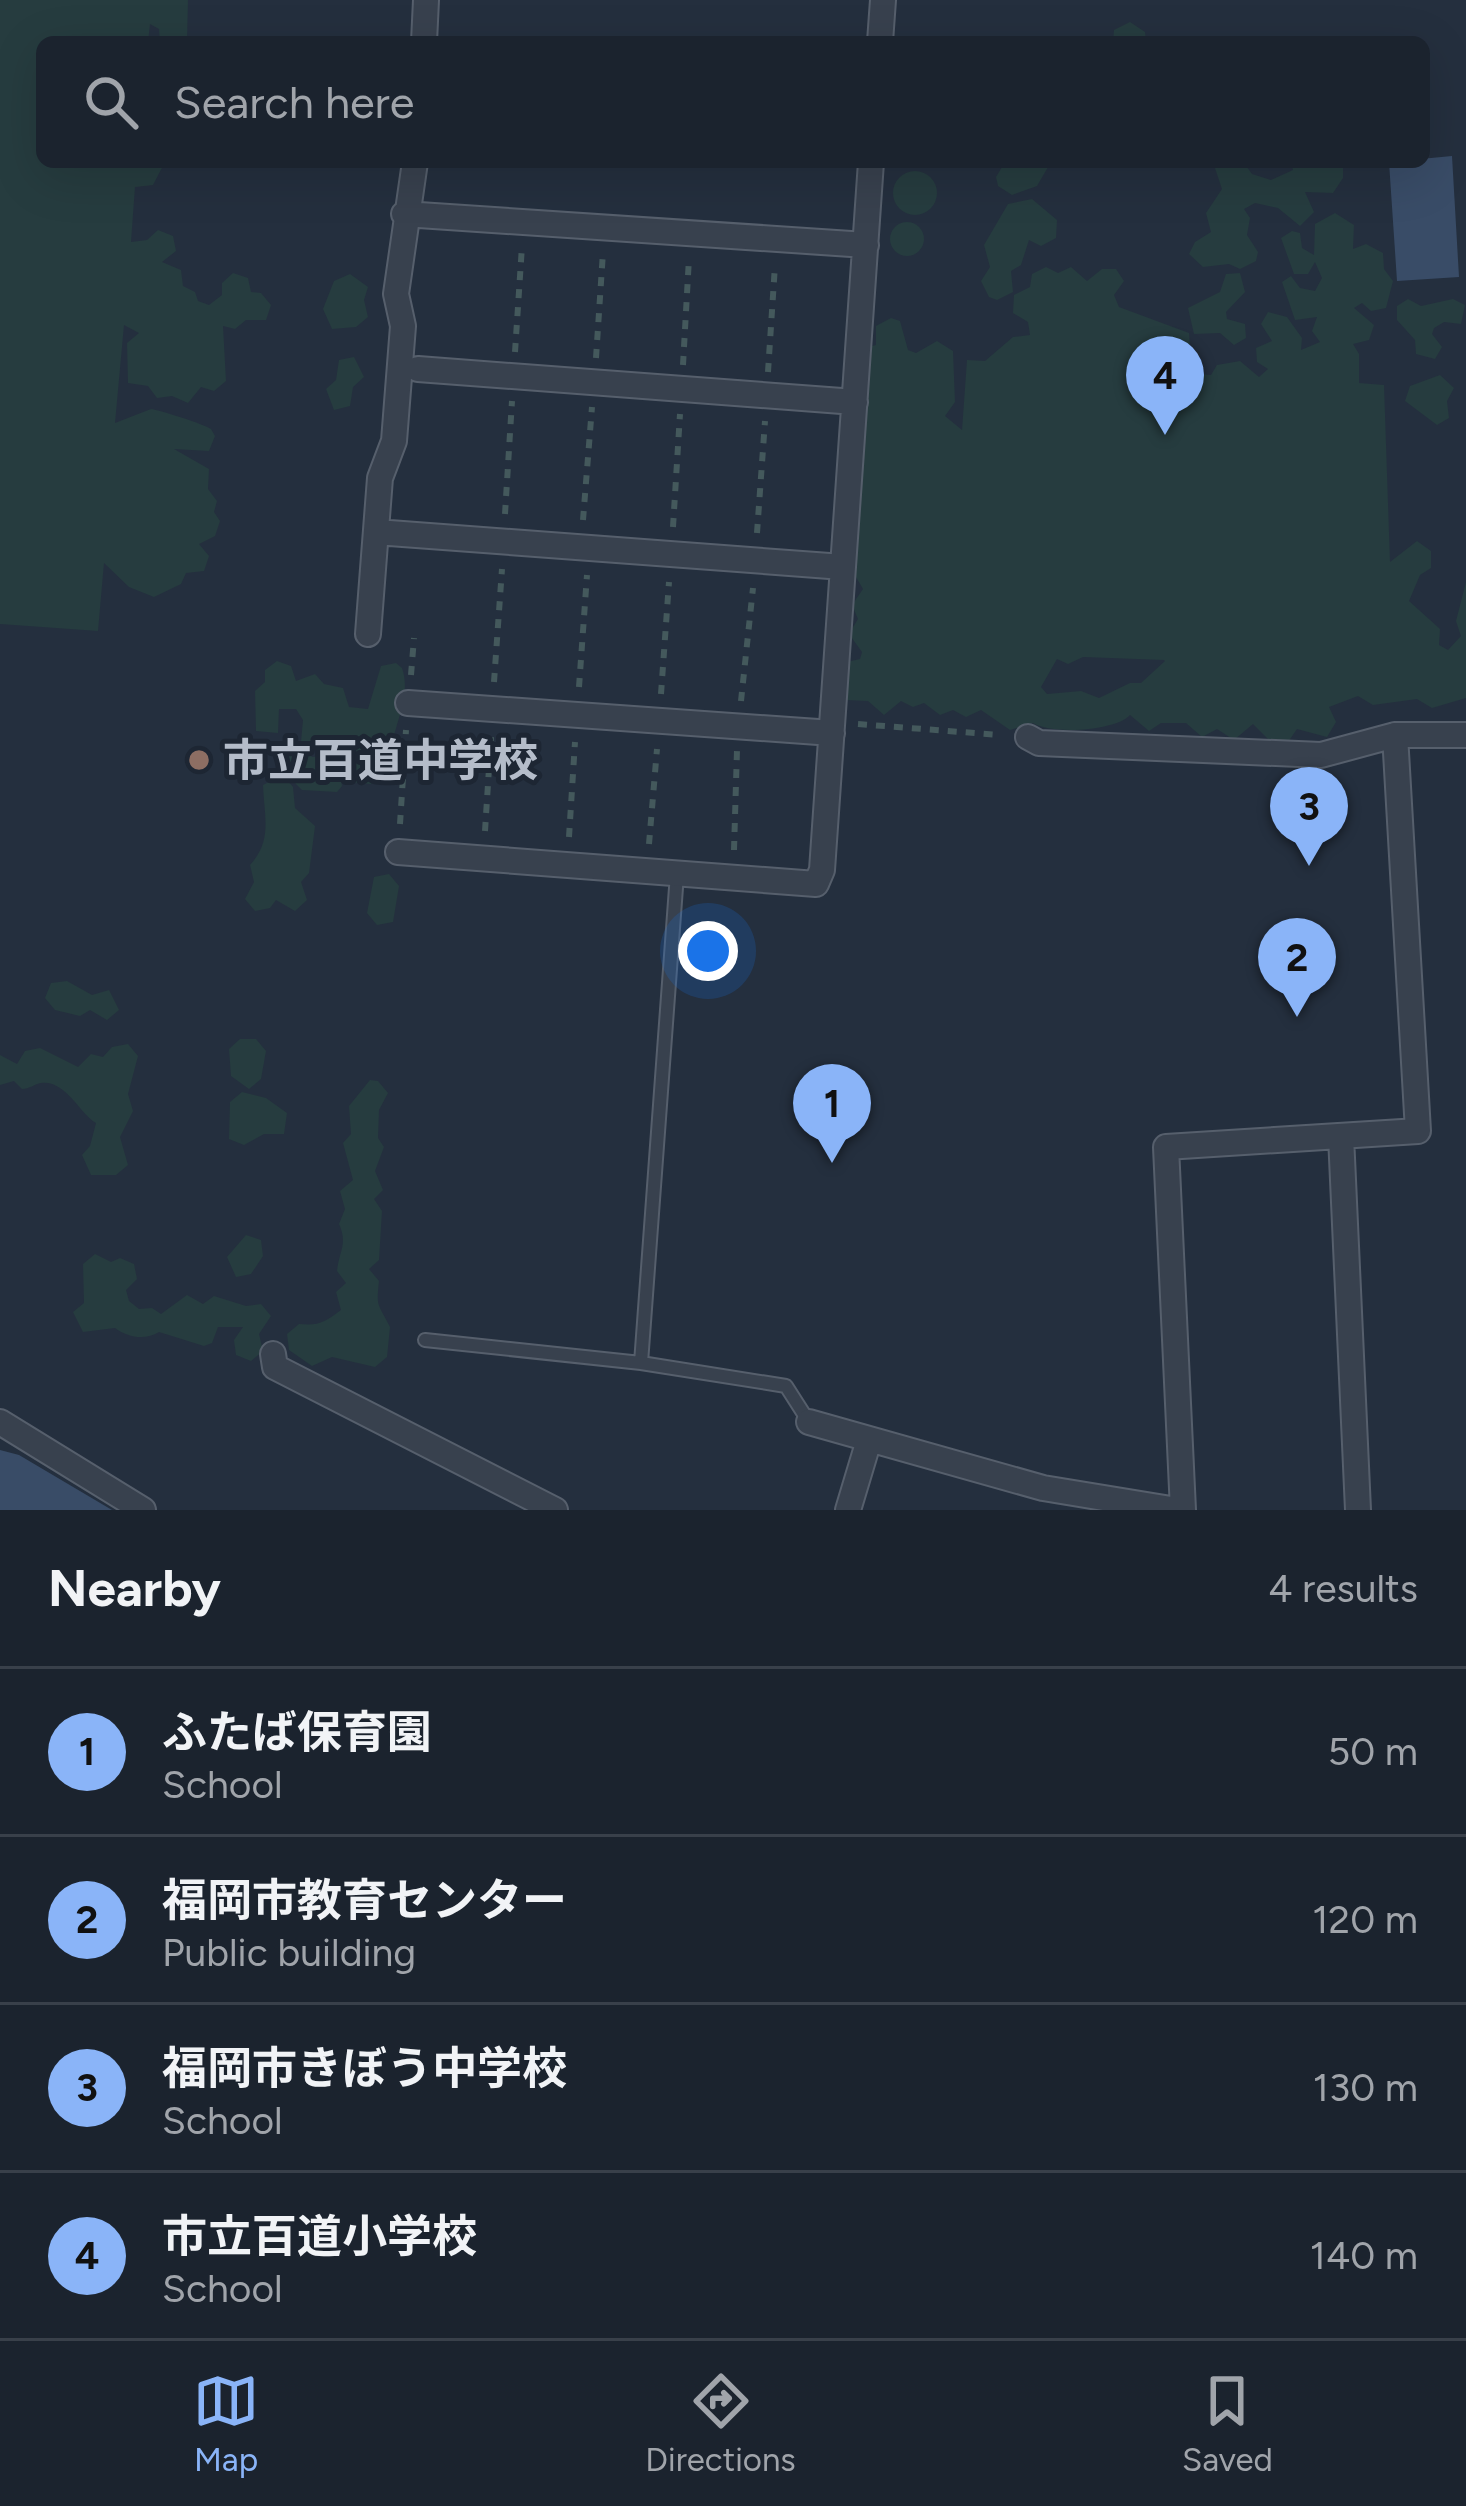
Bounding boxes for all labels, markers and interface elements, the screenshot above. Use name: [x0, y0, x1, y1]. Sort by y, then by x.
search box: [36, 36, 1430, 168]
icon: search: [78, 69, 144, 135]
text: Search here: [174, 75, 414, 129]
pin: 4: [1126, 336, 1204, 435]
place label: 市立百道中学校: [223, 733, 538, 787]
marker: 市立百道中学校: [186, 747, 212, 773]
pin: 3: [1270, 767, 1348, 866]
pin: 2: [1258, 918, 1336, 1017]
your location: [678, 921, 738, 981]
pin: 1: [793, 1064, 871, 1163]
text: Nearby: [48, 1558, 221, 1619]
text: 4 results: [1268, 1565, 1418, 1612]
text: ふたば保育園: [162, 1705, 432, 1759]
text: 1: [79, 1728, 95, 1775]
text: 50 m: [1328, 1728, 1418, 1775]
text: School: [162, 1761, 283, 1808]
text: 福岡市教育センター: [162, 1873, 567, 1927]
text: 2: [76, 1896, 98, 1943]
text: 120 m: [1312, 1896, 1418, 1943]
text: Public building: [162, 1929, 416, 1976]
text: 福岡市きぼう中学校: [162, 2041, 567, 2095]
text: 3: [76, 2064, 98, 2111]
text: 130 m: [1313, 2064, 1418, 2111]
text: School: [162, 2097, 283, 2144]
text: 市立百道小学校: [162, 2209, 477, 2263]
text: 4: [75, 2232, 99, 2279]
text: 140 m: [1310, 2232, 1418, 2279]
text: School: [162, 2265, 283, 2312]
tab: Map: [193, 2368, 259, 2479]
tab: Directions: [645, 2368, 796, 2479]
tab: Saved: [1182, 2368, 1273, 2479]

